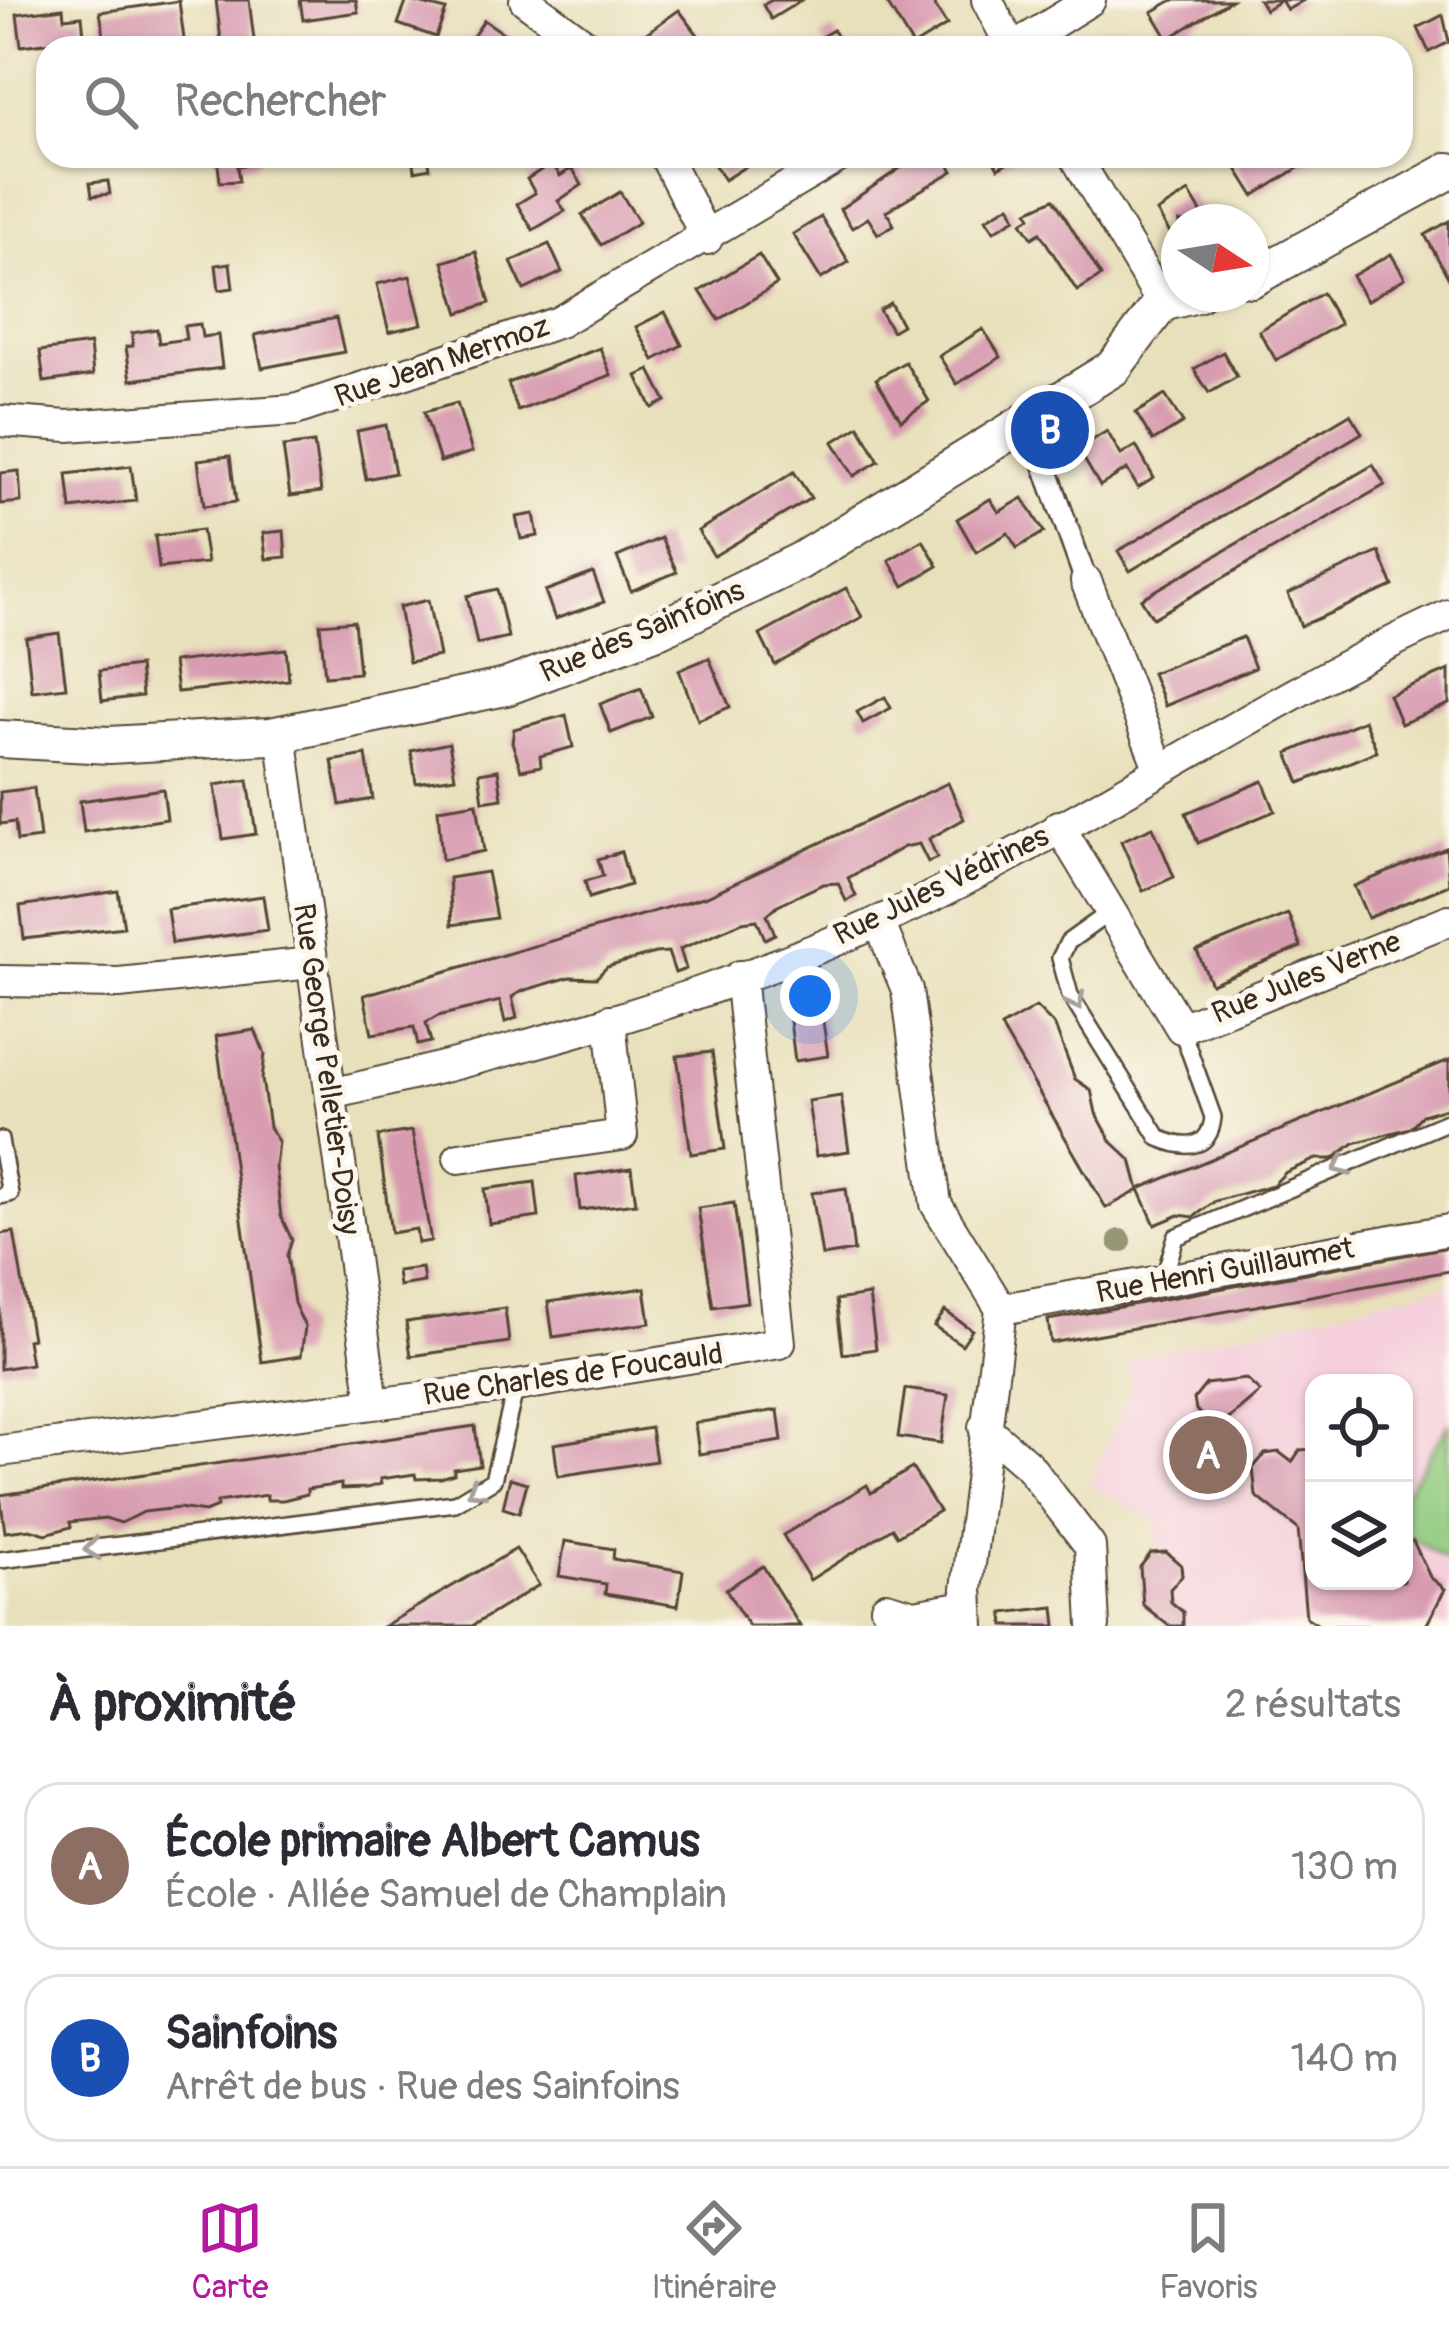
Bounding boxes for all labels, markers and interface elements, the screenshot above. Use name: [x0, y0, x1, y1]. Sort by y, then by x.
search box: [36, 36, 1413, 168]
icon: search: [78, 69, 144, 135]
text: Rechercher: [174, 74, 387, 130]
north arrow: [1161, 204, 1269, 312]
street label: Rue Jean Mermoz: [330, 307, 555, 416]
pin: B: [1011, 385, 1089, 475]
street label: Rue des Sainfoins: [535, 572, 750, 691]
street label: Rue Jules Védrines: [828, 817, 1055, 954]
street label: Rue George Pelletier-Doisy: [285, 901, 368, 1237]
street label: Rue Jules Verne: [1206, 923, 1406, 1032]
your location: [780, 966, 840, 1026]
one-way arrow: [1062, 990, 1085, 1012]
one-way arrow: [1332, 1152, 1354, 1176]
street label: Rue Henri Guillaumet: [1093, 1229, 1358, 1311]
street label: Rue Charles de Foucauld: [421, 1335, 725, 1414]
map controls: [1305, 1374, 1413, 1590]
button: locate: [1305, 1374, 1413, 1482]
pin: A: [1169, 1410, 1247, 1500]
one-way arrow: [467, 1476, 489, 1498]
button: layers: [1305, 1482, 1413, 1590]
one-way arrow: [82, 1535, 102, 1561]
text: À proximité: [48, 1672, 297, 1736]
text: 2 résultats: [1225, 1680, 1401, 1729]
text: École primaire Albert Camus: [165, 1814, 700, 1870]
text: A: [77, 1842, 103, 1891]
text: 130 m: [1291, 1842, 1398, 1891]
text: École · Allée Samuel de Champlain: [165, 1870, 727, 1919]
text: Sainfoins: [165, 2006, 337, 2062]
text: B: [79, 2034, 101, 2083]
text: 140 m: [1290, 2034, 1398, 2083]
text: Arrêt de bus · Rue des Sainfoins: [165, 2062, 680, 2111]
tab: Carte: [191, 2195, 269, 2308]
tab: Itinéraire: [652, 2195, 776, 2308]
tab: Favoris: [1159, 2195, 1257, 2308]

